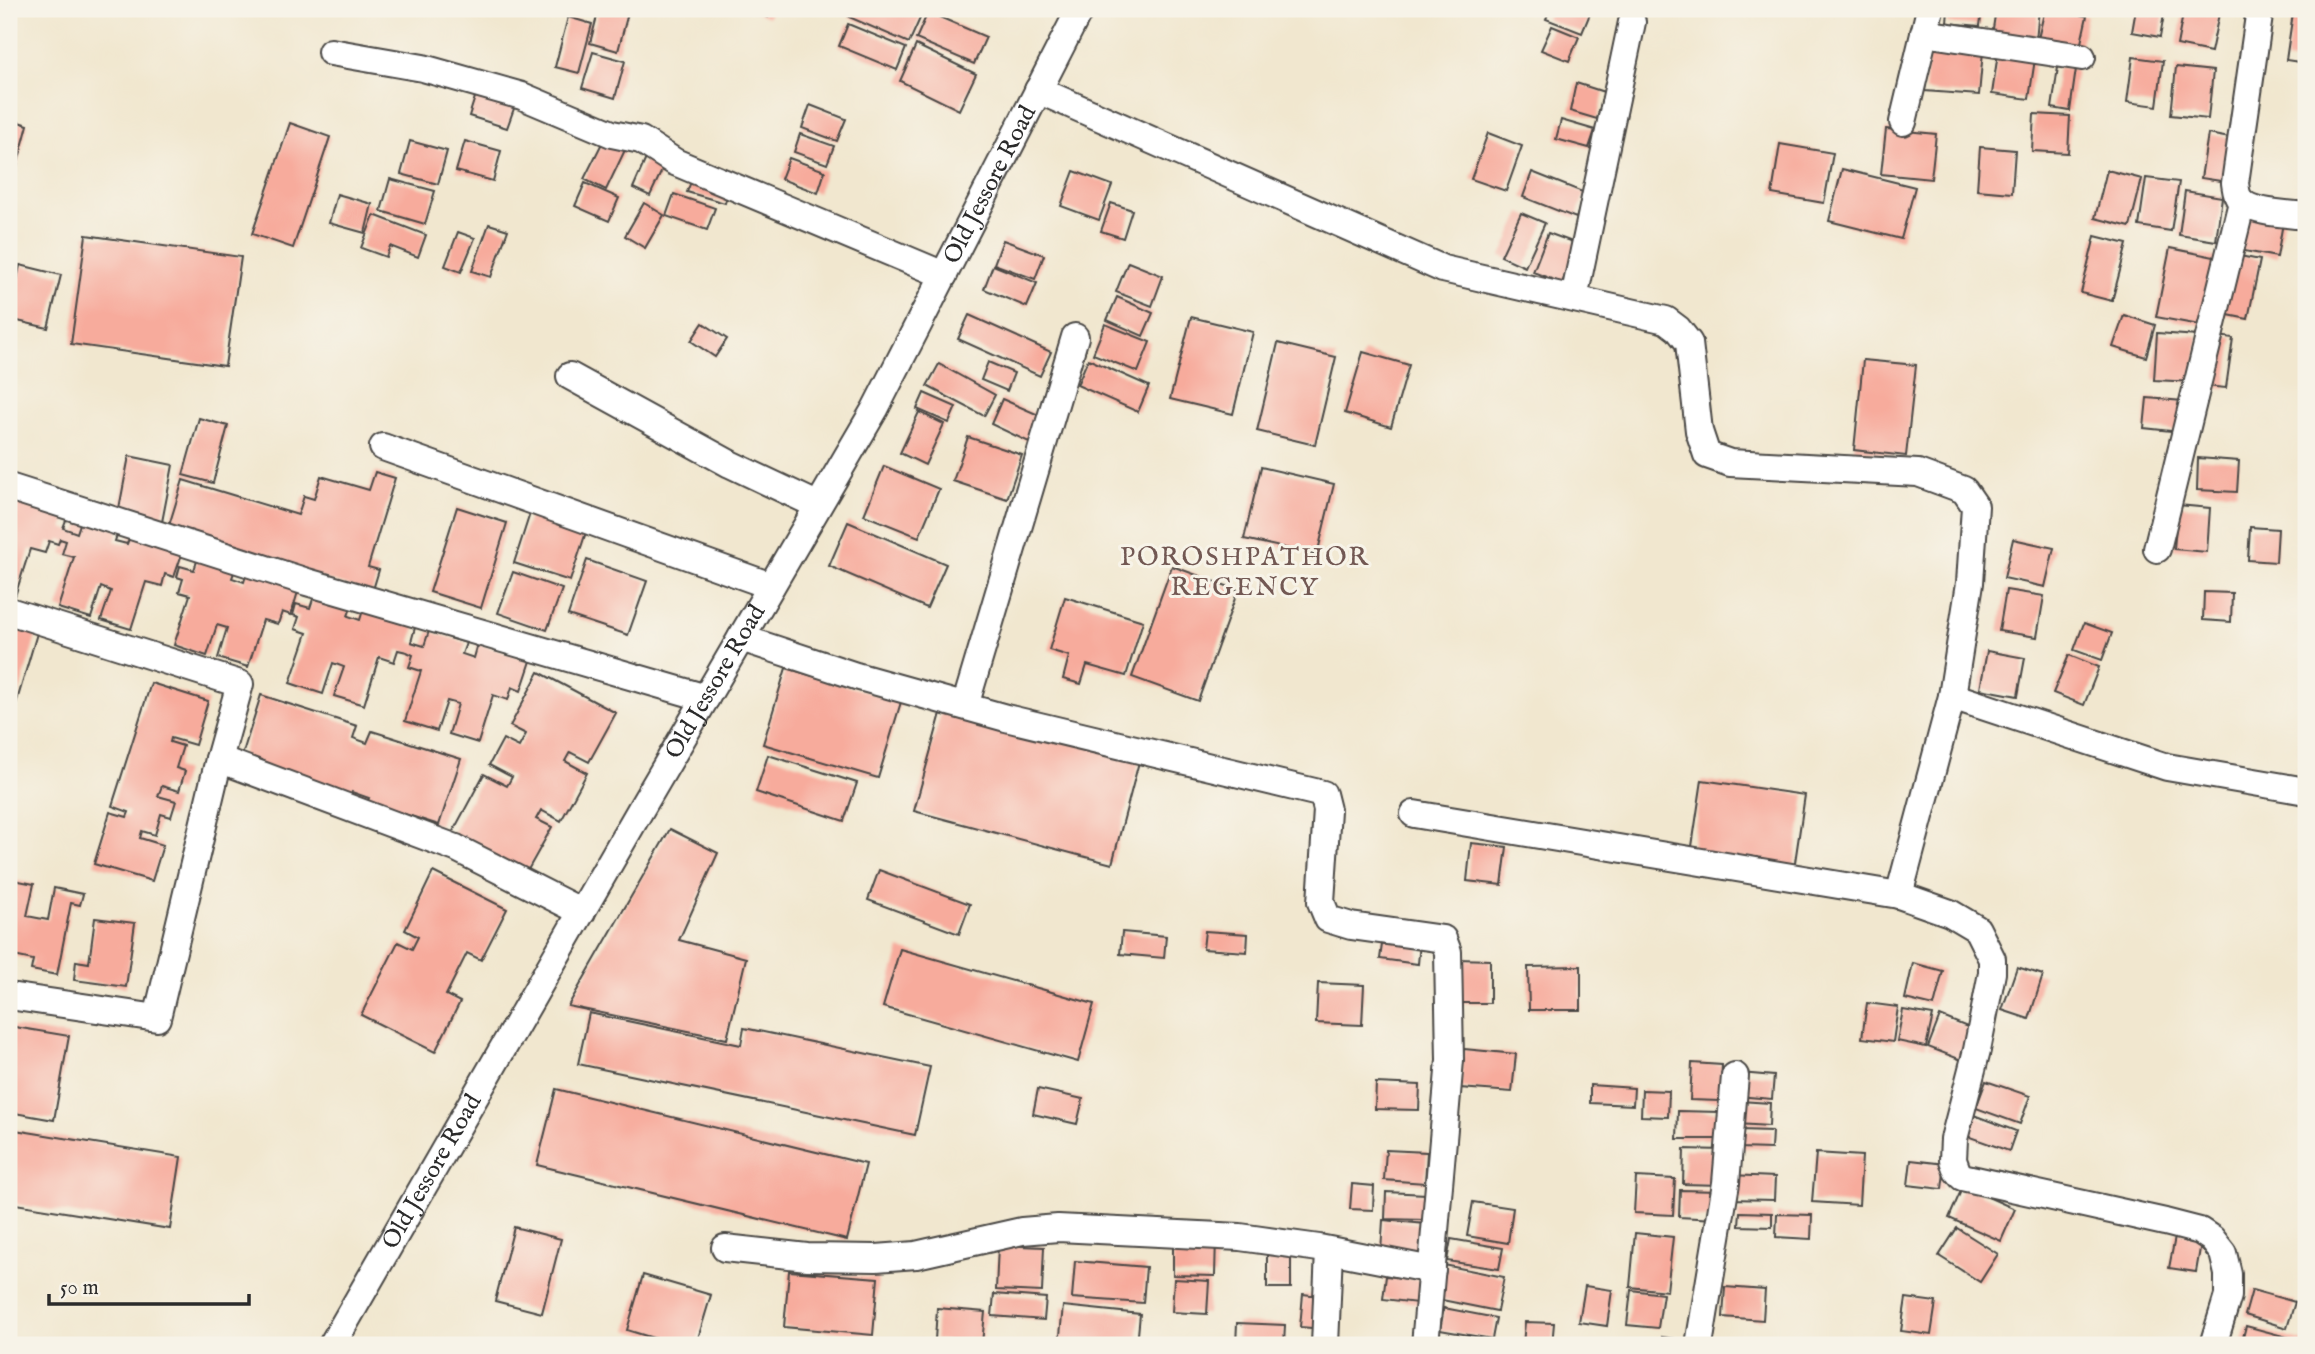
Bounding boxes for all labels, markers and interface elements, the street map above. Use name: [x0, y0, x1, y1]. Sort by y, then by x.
street label: Old Jessore Road: [936, 100, 1043, 269]
district label: POROSHPATHOR REGENCY: [1120, 541, 1370, 604]
street label: Old Jessore Road: [658, 599, 773, 765]
street label: Old Jessore Road: [375, 1089, 489, 1255]
scale bar: [49, 1263, 248, 1307]
text: 50 m: [60, 1275, 99, 1302]

